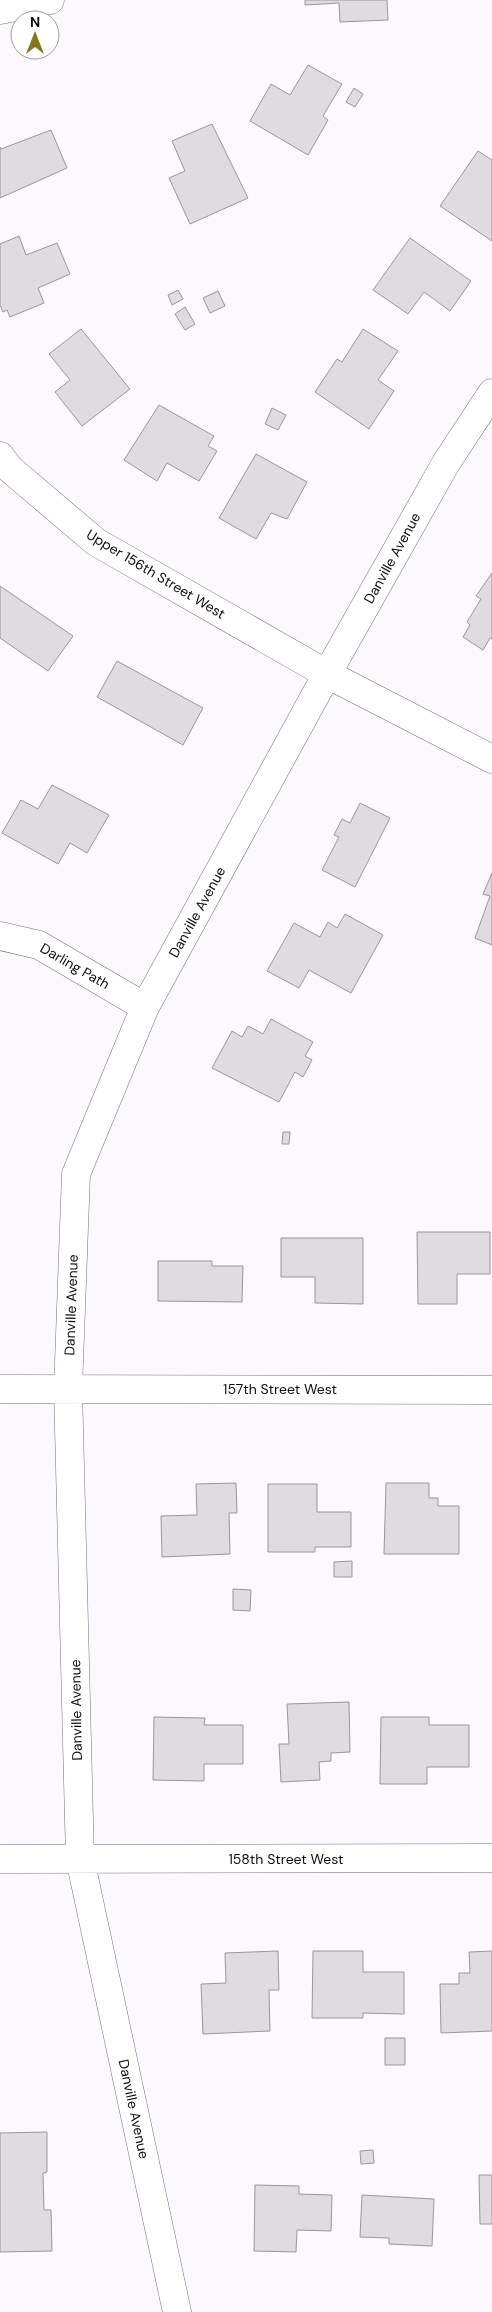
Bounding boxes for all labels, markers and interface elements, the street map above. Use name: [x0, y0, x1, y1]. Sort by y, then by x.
north arrow: [10, 10, 60, 60]
text: N: [30, 13, 40, 31]
street label: Danville Avenue: [360, 509, 424, 607]
street label: Upper 156th Street West: [83, 525, 229, 623]
street label: Danville Avenue: [165, 863, 229, 961]
street label: Darling Path: [37, 939, 113, 993]
street label: Danville Avenue: [60, 1254, 82, 1356]
street label: 157th Street West: [223, 1380, 337, 1398]
street label: Danville Avenue: [66, 1659, 86, 1761]
street label: 158th Street West: [228, 1850, 344, 1868]
street label: Danville Avenue: [115, 2058, 153, 2160]

